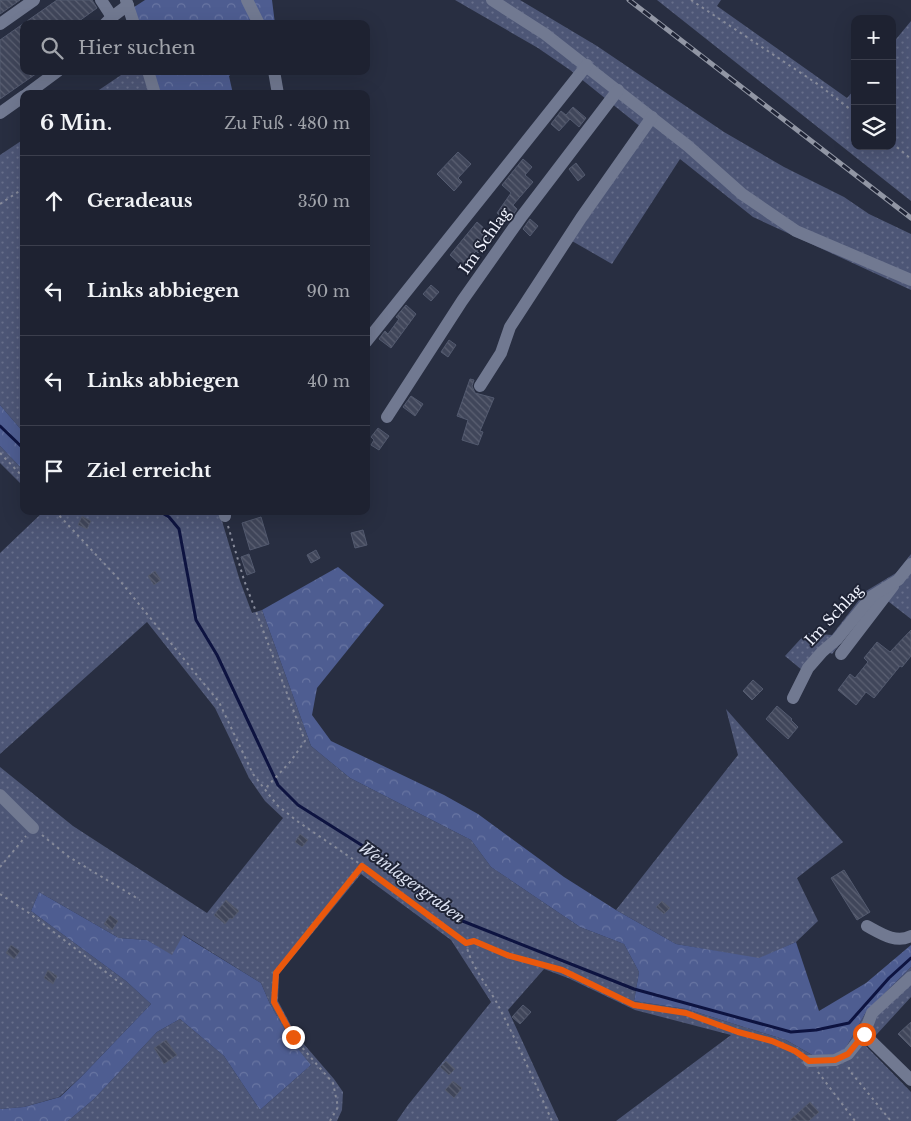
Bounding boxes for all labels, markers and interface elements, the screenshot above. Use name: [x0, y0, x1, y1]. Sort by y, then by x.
map controls: [851, 15, 896, 150]
button: +: [851, 15, 896, 60]
search box: [20, 20, 370, 75]
icon: search: [38, 34, 66, 62]
text: Hier suchen: [78, 36, 196, 59]
button: −: [851, 60, 896, 105]
button: layers: [851, 105, 896, 150]
text: 6 Min.: [40, 110, 112, 136]
text: Zu Fuß · 480 m: [224, 113, 350, 133]
icon: ahead: [40, 187, 68, 215]
text: Geradeaus: [87, 189, 193, 212]
text: 350 m: [298, 191, 350, 211]
street label: Im Schlag: [455, 203, 515, 278]
icon: left: [40, 277, 68, 305]
text: Links abbiegen: [87, 279, 239, 302]
text: 90 m: [307, 281, 350, 301]
icon: left: [40, 367, 68, 395]
text: Links abbiegen: [87, 369, 239, 392]
text: 40 m: [307, 371, 350, 391]
icon: arrive: [40, 457, 68, 485]
text: Ziel erreicht: [87, 459, 211, 482]
street label: Im Schlag: [800, 579, 867, 649]
water label: Weinlagergraben: [355, 837, 469, 927]
route start: [853, 1023, 876, 1046]
route end: [282, 1026, 305, 1049]

